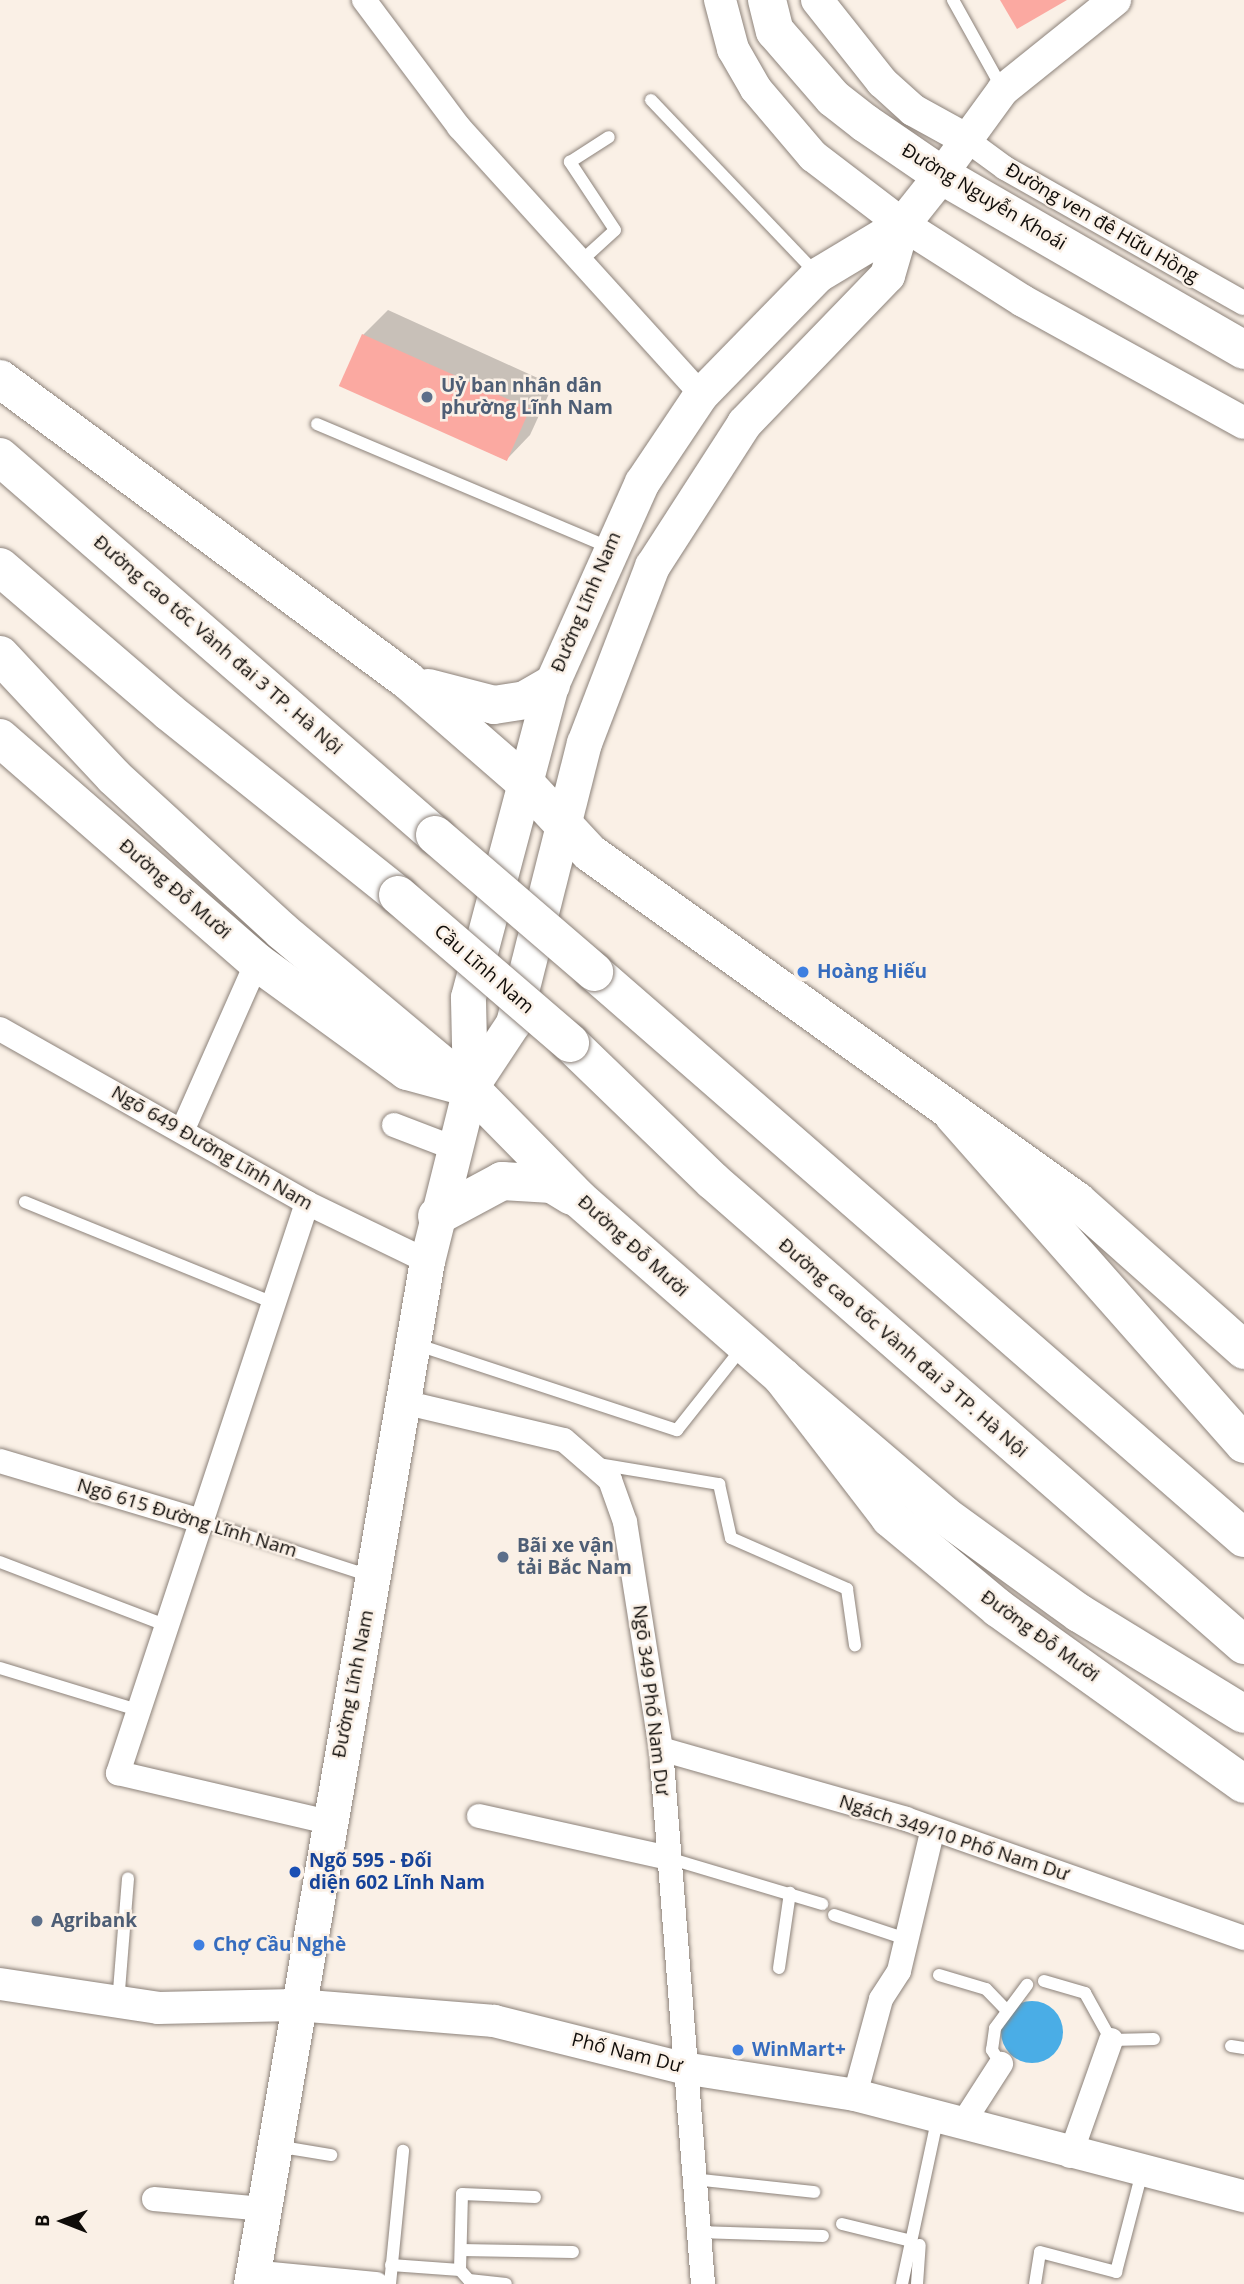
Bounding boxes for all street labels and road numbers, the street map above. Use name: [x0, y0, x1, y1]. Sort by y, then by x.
street label: Đường Nguyễn Khoái: [898, 139, 1070, 255]
street label: Đường ven đê Hữu Hồng: [1001, 158, 1203, 288]
street label: Đường Lĩnh Nam: [546, 528, 626, 676]
street label: Đường cao tốc Vành đai 3 TP. Hà Nội: [89, 530, 347, 760]
street label: Đường Đỗ Mười: [114, 834, 236, 944]
street label: Cầu Lĩnh Nam: [430, 920, 538, 1018]
street label: Ngõ 649 Đường Lĩnh Nam: [107, 1081, 317, 1215]
street label: Đường Đỗ Mười: [573, 1190, 693, 1302]
street label: Đường cao tốc Vành đai 3 TP. Hà Nội: [774, 1233, 1032, 1463]
street label: Ngõ 615 Đường Lĩnh Nam: [74, 1474, 300, 1562]
street label: Đường Đỗ Mười: [976, 1585, 1104, 1687]
street label: Ngõ 349 Phố Nam Dư: [628, 1603, 674, 1797]
street label: Đường Lĩnh Nam: [327, 1608, 379, 1760]
street label: Ngách 349/10 Phố Nam Dư: [836, 1790, 1072, 1886]
street label: Phố Nam Dư: [569, 2028, 685, 2078]

